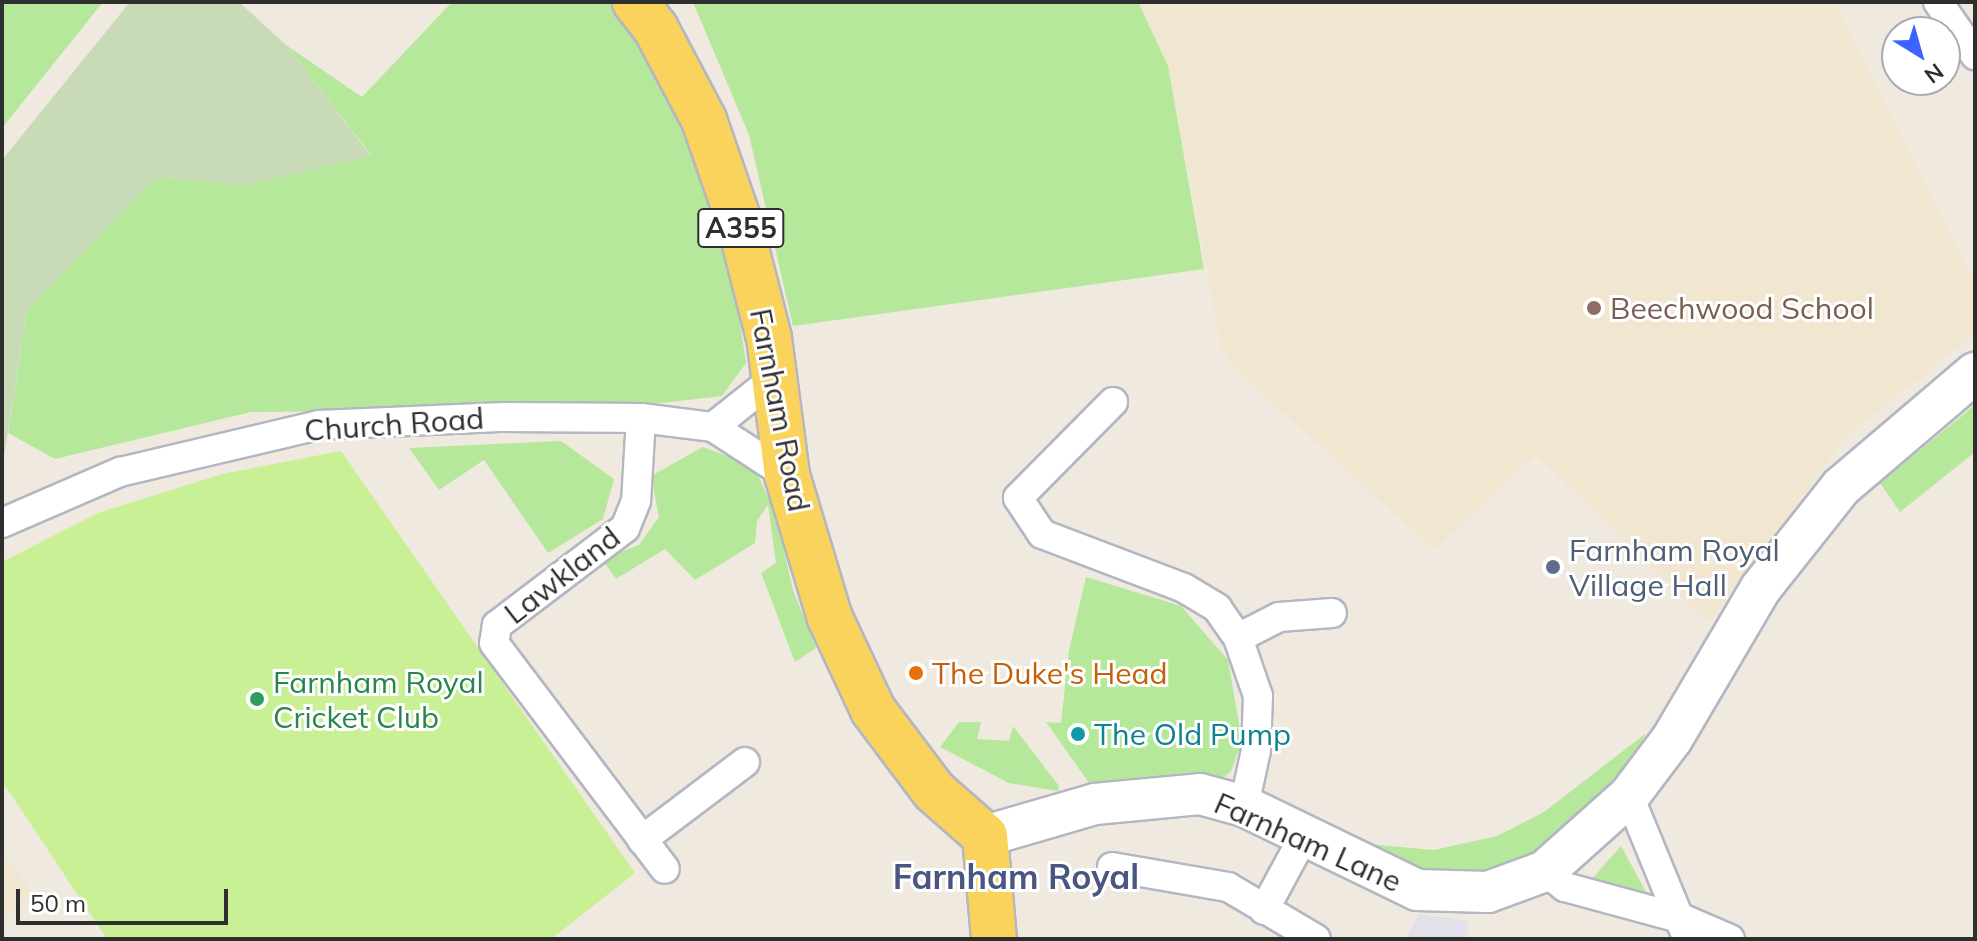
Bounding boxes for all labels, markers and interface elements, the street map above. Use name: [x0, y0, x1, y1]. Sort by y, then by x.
north arrow: [1881, 16, 1961, 96]
text: N: [1919, 57, 1949, 90]
road number: A355: [697, 204, 785, 252]
place label: Beechwood School: [1610, 290, 1874, 326]
marker: Beechwood School: [1585, 299, 1603, 317]
street label: Farnham Road: [743, 305, 817, 515]
street label: Church Road: [303, 400, 485, 448]
street label: Lawkland: [497, 519, 627, 631]
place label: Farnham Royal Village Hall: [1569, 532, 1780, 602]
marker: Farnham Royal Village Hall: [1544, 558, 1562, 576]
place label: The Duke's Head: [932, 655, 1168, 691]
place label: Farnham Royal Cricket Club: [273, 664, 484, 734]
marker: The Duke's Head: [907, 664, 925, 682]
marker: Farnham Royal Cricket Club: [248, 690, 266, 708]
place label: The Old Pump: [1094, 716, 1291, 752]
marker: The Old Pump: [1069, 725, 1087, 743]
street label: Farnham Lane: [1209, 785, 1407, 899]
district label: Farnham Royal: [893, 857, 1139, 897]
scale bar: [20, 873, 232, 923]
text: 50 m: [30, 888, 86, 918]

